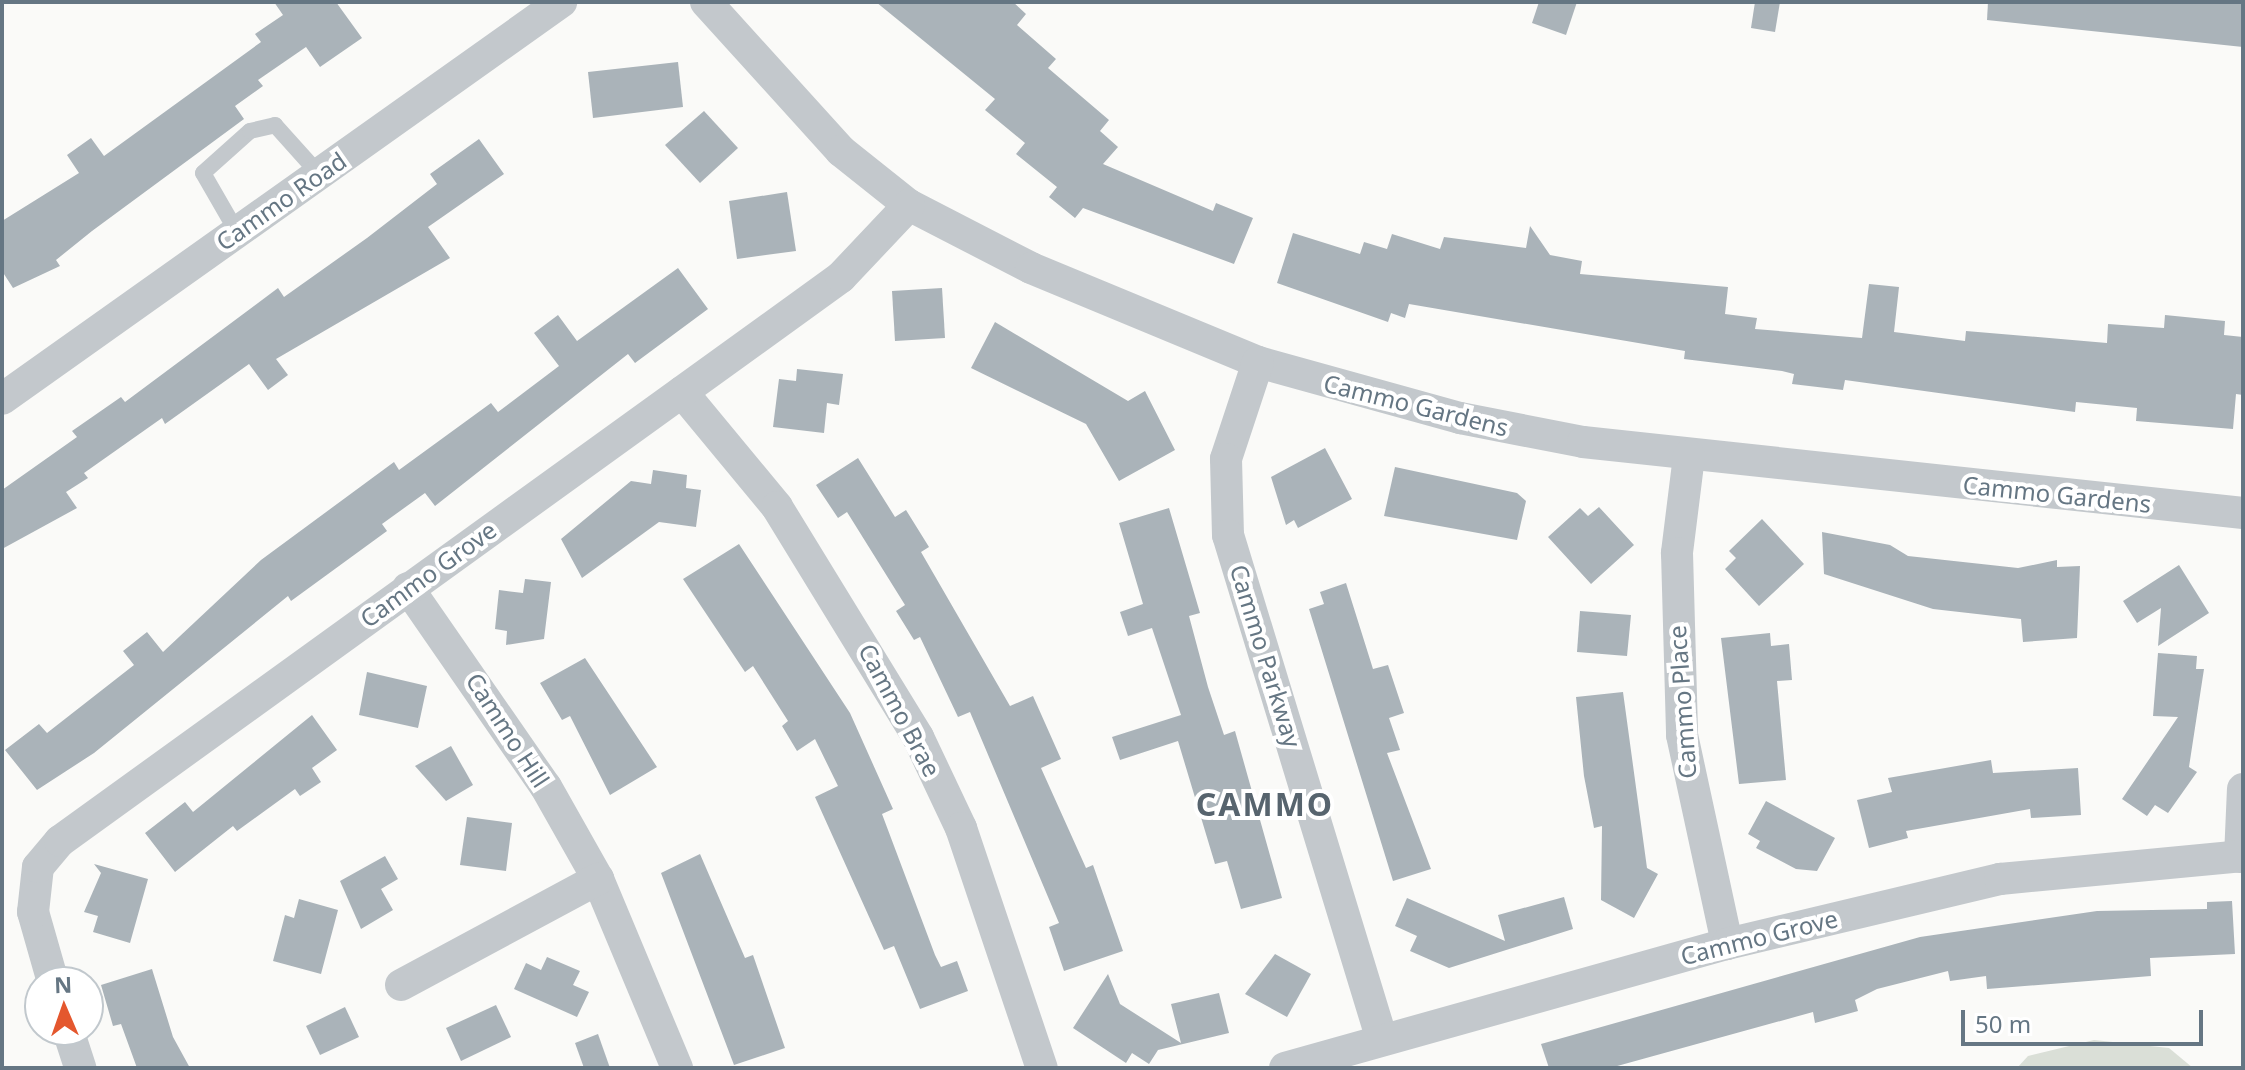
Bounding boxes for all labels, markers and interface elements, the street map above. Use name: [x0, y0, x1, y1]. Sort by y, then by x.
street label: Cammo Road: [211, 146, 351, 256]
street label: Cammo Gardens: [1321, 368, 1511, 442]
street label: Cammo Gardens: [1961, 470, 2153, 518]
street label: Cammo Grove: [354, 515, 502, 633]
street label: Cammo Parkway: [1225, 561, 1307, 751]
street label: Cammo Place: [1662, 624, 1702, 780]
street label: Cammo Brae: [853, 639, 947, 781]
street label: Cammo Hill: [460, 667, 556, 793]
district label: CAMMO: [1196, 785, 1334, 823]
street label: Cammo Grove: [1677, 904, 1841, 970]
north arrow: [24, 966, 104, 1046]
text: N: [54, 969, 73, 999]
scale bar: [1965, 994, 2207, 1044]
text: 50 m: [1975, 1007, 2031, 1040]

